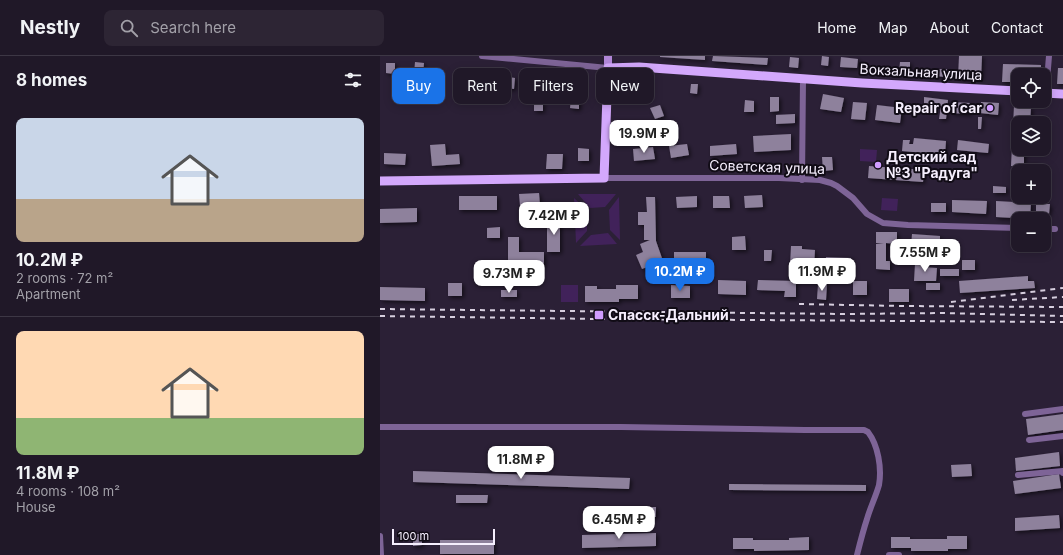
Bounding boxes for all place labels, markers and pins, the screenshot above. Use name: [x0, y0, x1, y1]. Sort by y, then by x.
place label: Repair of car: [895, 99, 982, 116]
marker: Repair of car: [985, 103, 995, 113]
pin: 19.9M ₽: [607, 120, 681, 154]
place label: Детский сад №3 "Радуга": [886, 148, 978, 181]
marker: Детский сад №3 "Радуга": [873, 160, 883, 170]
pin: 7.42M ₽: [517, 202, 591, 236]
pin: 7.55M ₽: [888, 239, 962, 273]
pin: 10.2M ₽: [643, 258, 717, 292]
pin: 11.9M ₽: [785, 258, 859, 292]
pin: 9.73M ₽: [472, 260, 546, 294]
place label: Спасск-Дальний: [608, 306, 729, 323]
marker: Спасск-Дальний: [593, 309, 605, 321]
pin: 11.8M ₽: [484, 446, 558, 480]
pin: 6.45M ₽: [582, 506, 656, 540]

